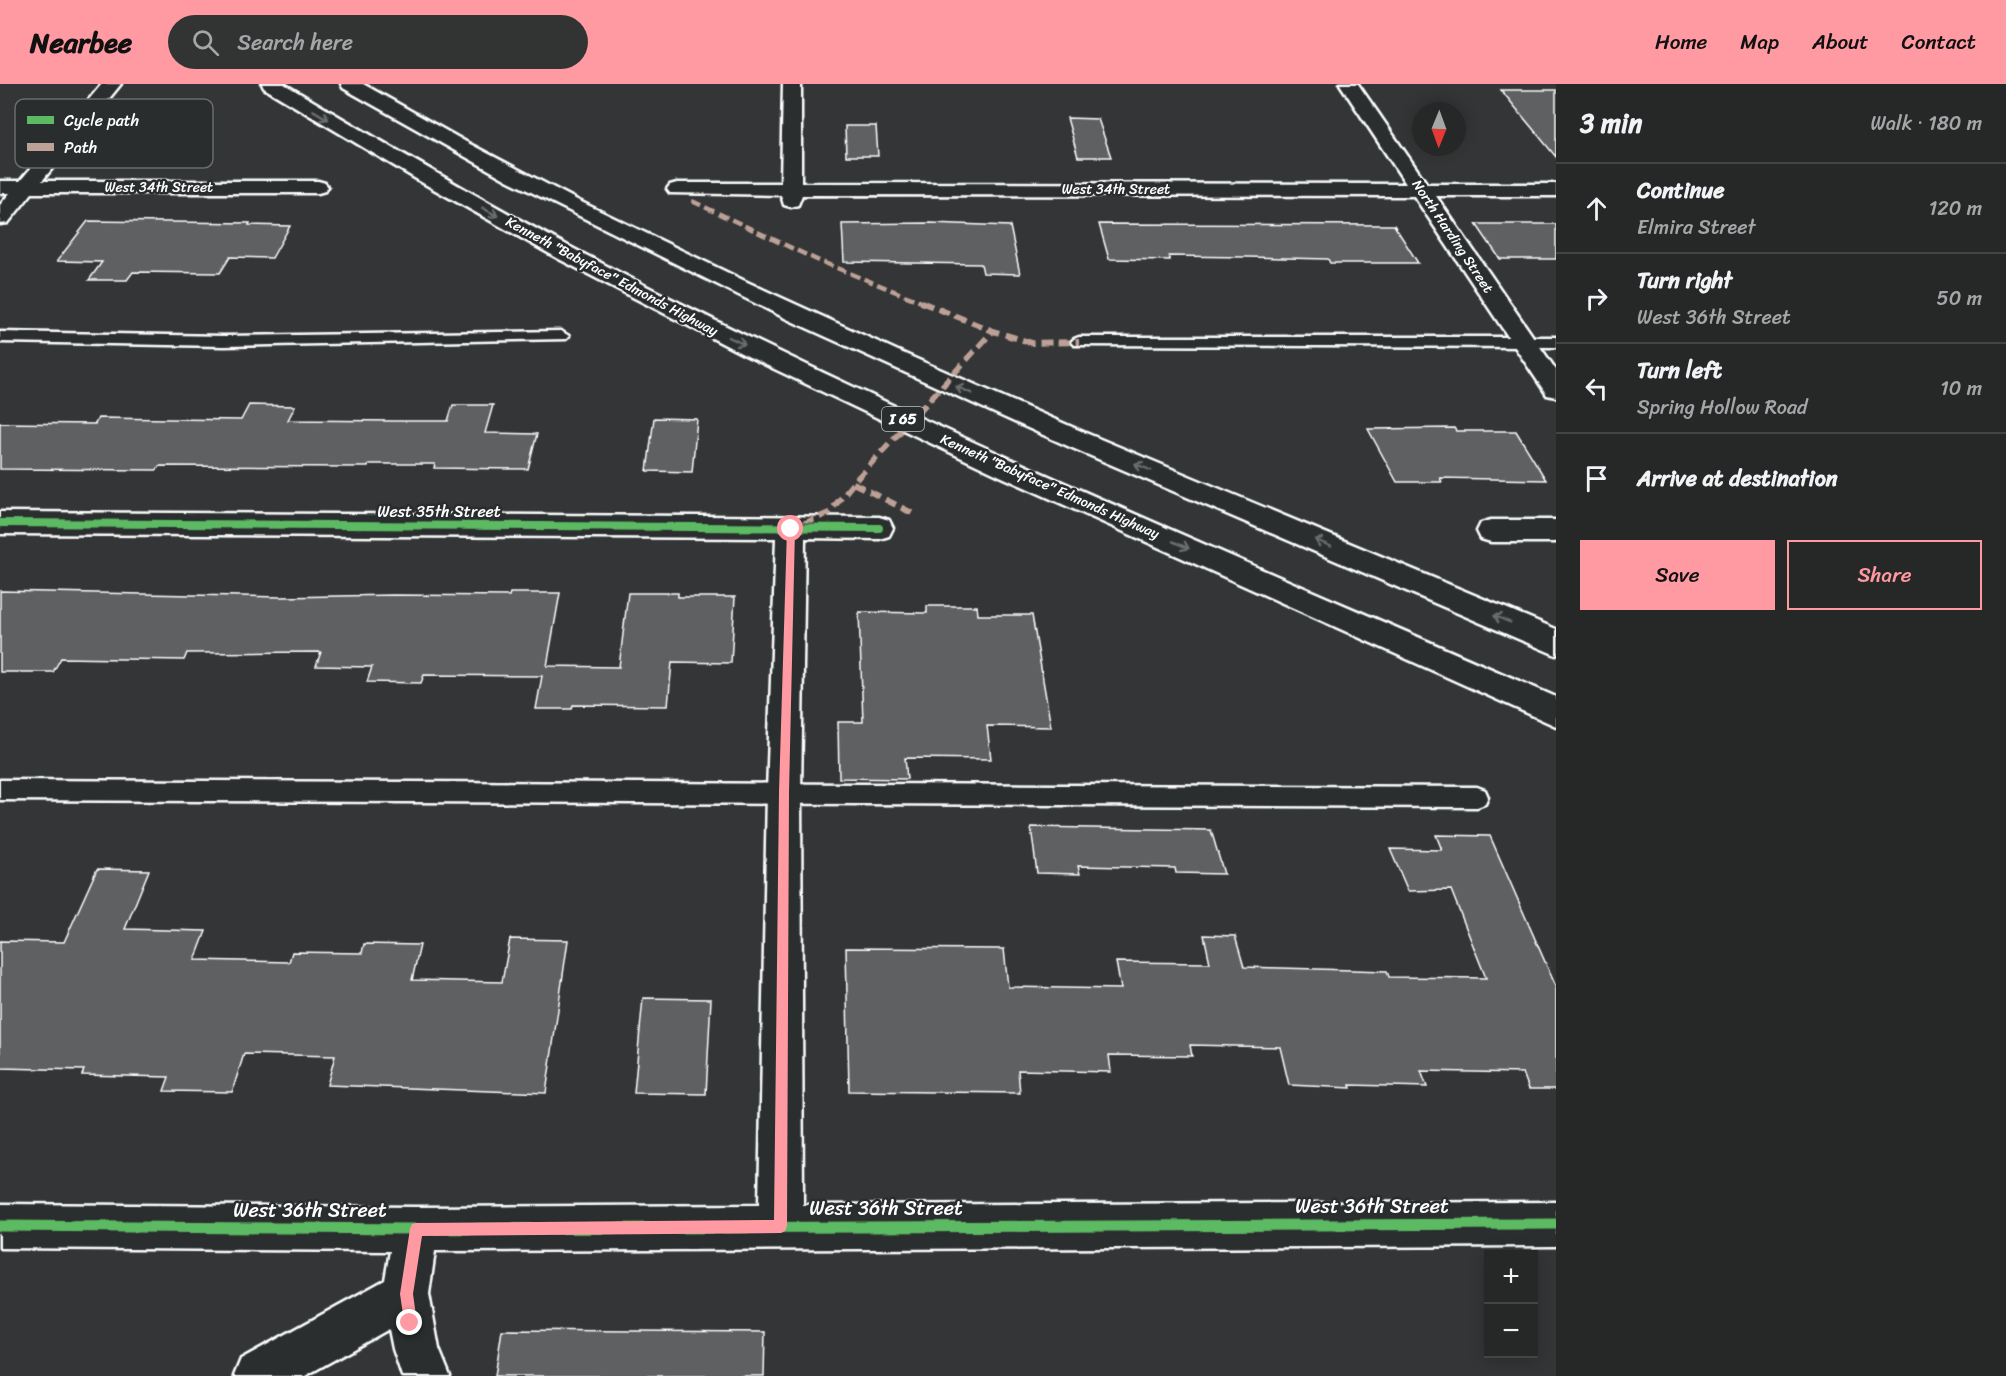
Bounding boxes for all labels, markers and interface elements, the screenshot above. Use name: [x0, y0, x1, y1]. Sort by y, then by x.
search box: [168, 15, 588, 69]
text: Nearbee: [30, 18, 132, 67]
text: Search here: [237, 23, 353, 62]
text: Home: [1655, 23, 1707, 61]
text: Map: [1740, 23, 1779, 61]
text: About: [1812, 23, 1869, 61]
text: Contact: [1902, 23, 1976, 61]
icon: search: [189, 26, 222, 59]
legend: [15, 99, 213, 168]
text: 3 min: [1580, 100, 1642, 146]
north arrow: [1412, 102, 1466, 156]
text: Cycle path: [64, 106, 139, 135]
text: Walk · 180 m: [1871, 106, 1982, 141]
one-way arrow: [312, 109, 329, 121]
text: Path: [64, 133, 97, 162]
text: Continue: [1637, 171, 1725, 210]
street label: North Harding Street: [1405, 174, 1500, 298]
street label: West 34th Street: [105, 175, 213, 200]
street label: West 34th Street: [1062, 177, 1170, 202]
text: 120 m: [1929, 191, 1982, 226]
icon: ahead: [1580, 192, 1613, 225]
one-way arrow: [481, 206, 498, 218]
street label: Kenneth "Babyface" Edmonds Highway: [501, 210, 723, 344]
text: Elmira Street: [1637, 210, 1756, 245]
text: Turn right: [1637, 261, 1732, 300]
text: 50 m: [1937, 281, 1982, 316]
icon: right: [1580, 282, 1613, 315]
text: West 36th Street: [1637, 300, 1791, 335]
one-way arrow: [728, 335, 746, 347]
text: Turn left: [1637, 351, 1722, 390]
text: 10 m: [1940, 371, 1982, 406]
icon: left: [1580, 372, 1613, 405]
one-way arrow: [955, 384, 973, 395]
text: Spring Hollow Road: [1637, 390, 1808, 425]
road number: I 65: [882, 407, 924, 431]
street label: Kenneth "Babyface" Edmonds Highway: [936, 427, 1164, 547]
text: Arrive at destination: [1637, 459, 1838, 498]
one-way arrow: [1134, 461, 1153, 472]
icon: arrive: [1580, 462, 1613, 495]
street label: West 35th Street: [377, 497, 501, 526]
route start: [777, 515, 803, 541]
one-way arrow: [1314, 537, 1332, 548]
one-way arrow: [1172, 540, 1190, 552]
button: Save: [1580, 540, 1775, 610]
button: Share: [1787, 540, 1982, 610]
one-way arrow: [1493, 613, 1512, 624]
street label: West 36th Street: [1295, 1189, 1449, 1224]
street label: West 36th Street: [809, 1191, 963, 1226]
street label: West 36th Street: [233, 1193, 387, 1228]
map controls: [1484, 1250, 1538, 1358]
button: +: [1484, 1250, 1538, 1304]
button: −: [1484, 1304, 1538, 1358]
route end: [396, 1309, 422, 1335]

